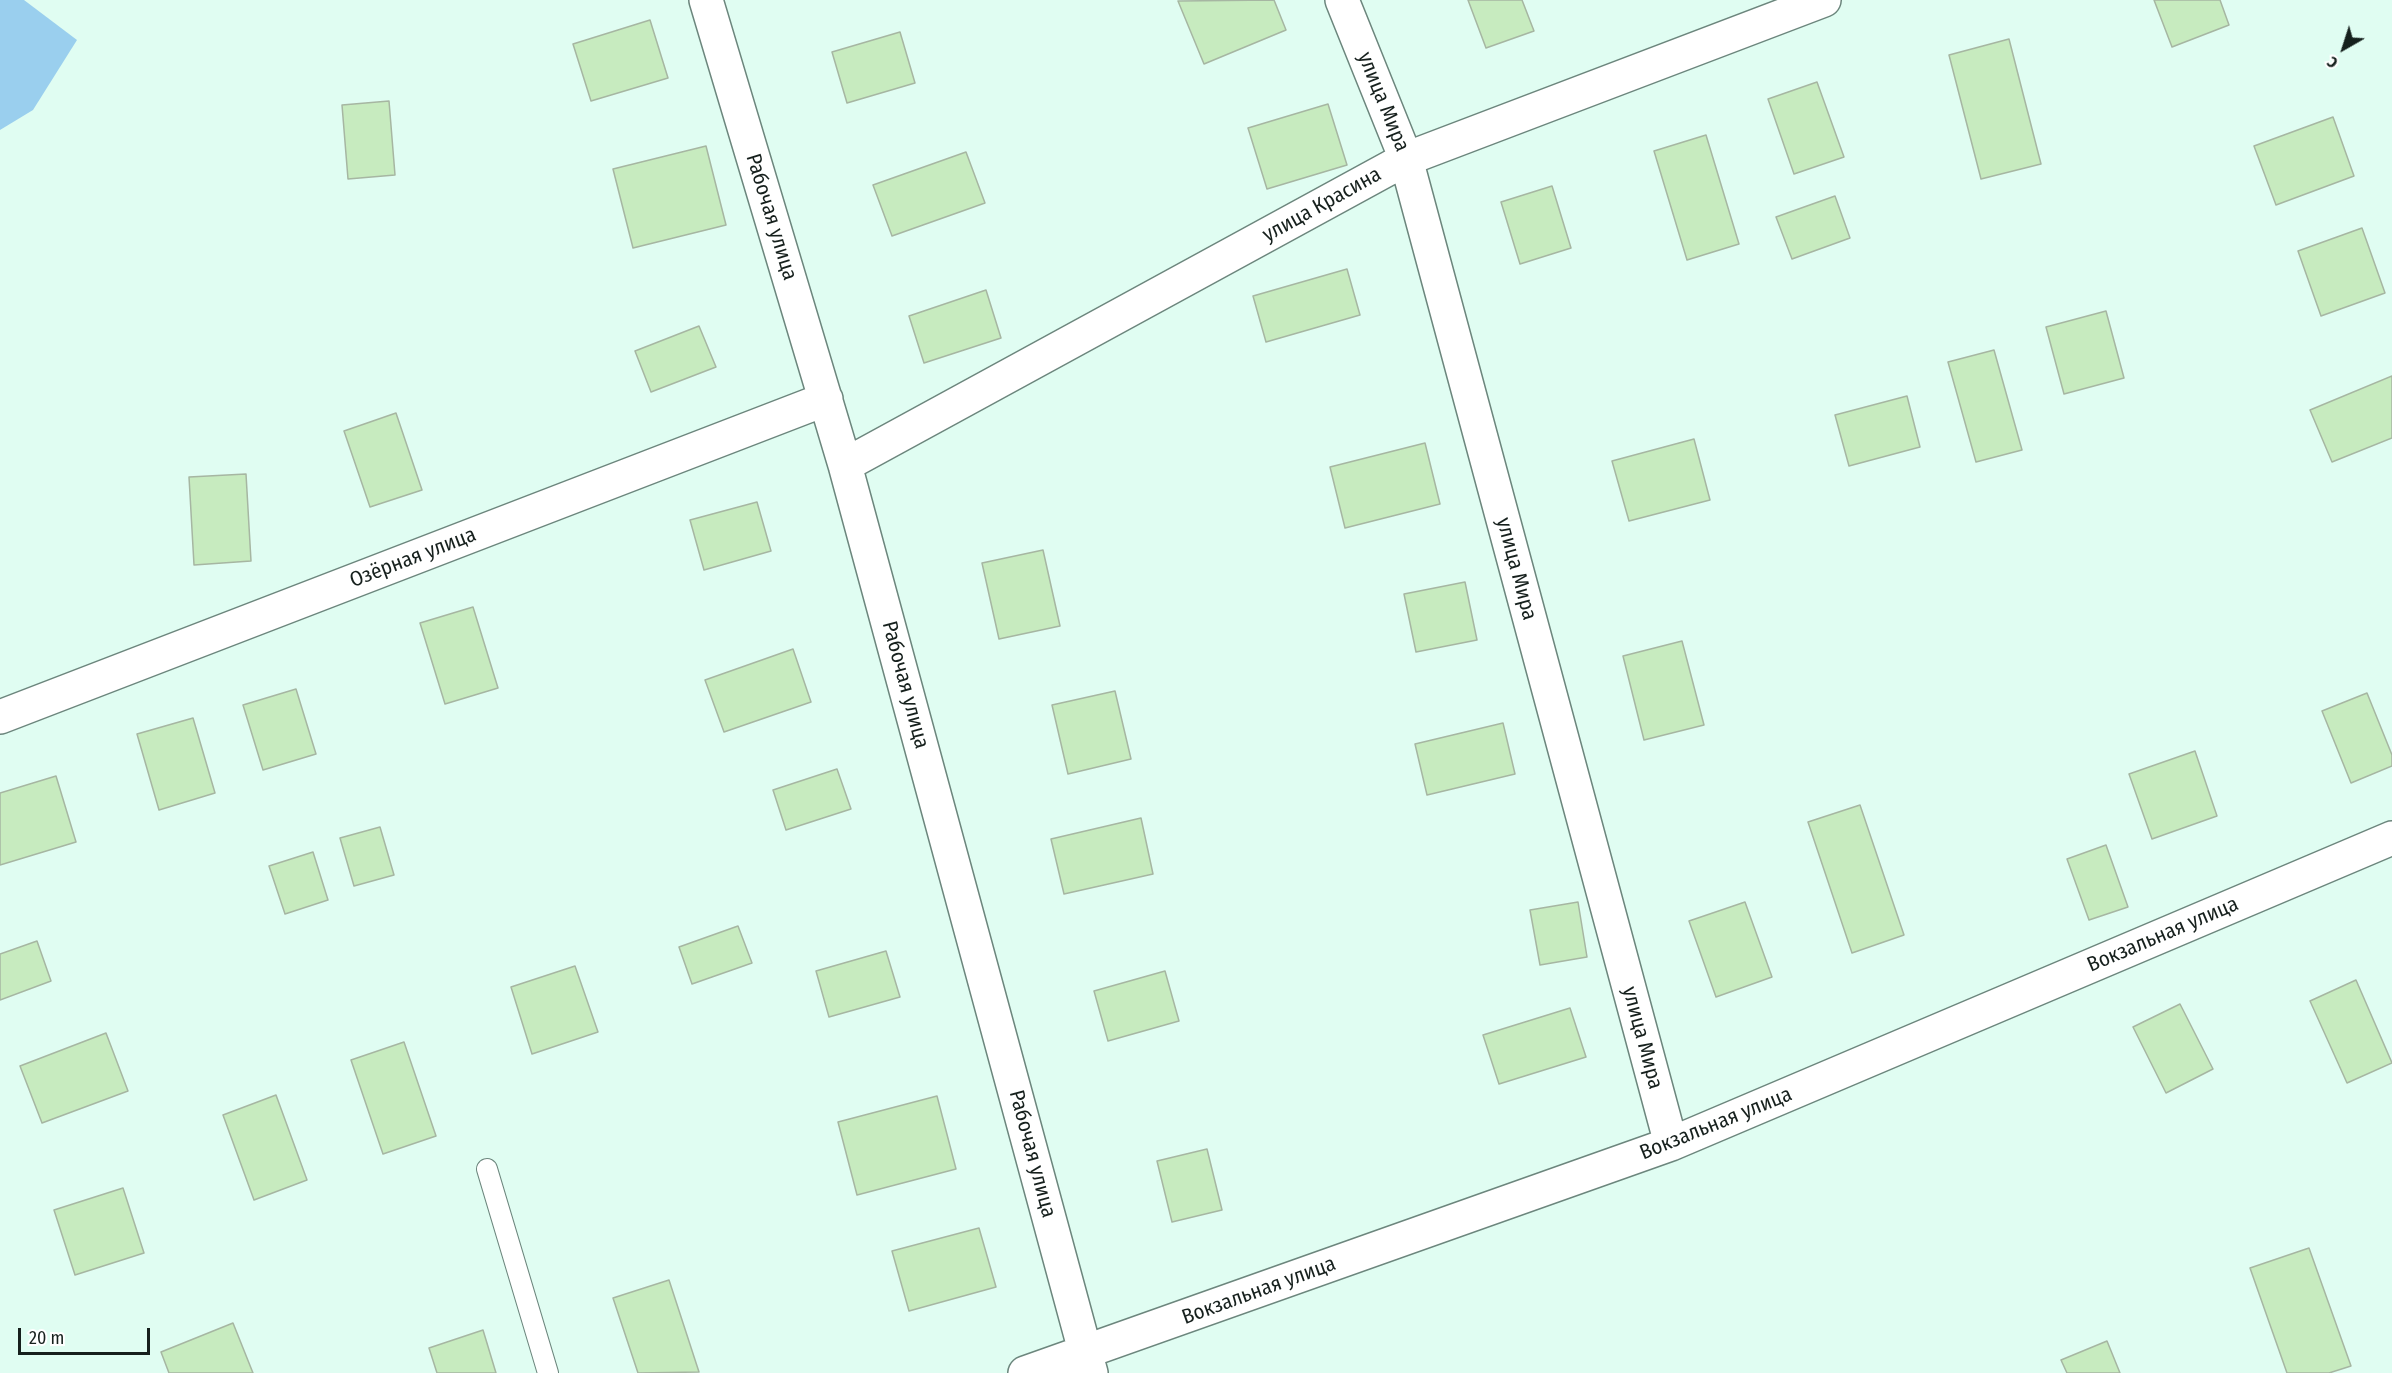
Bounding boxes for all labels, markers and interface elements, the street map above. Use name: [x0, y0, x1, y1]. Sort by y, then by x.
north arrow: [2314, 18, 2374, 78]
street label: улица Мира: [1352, 49, 1414, 155]
text: С: [2323, 52, 2342, 72]
street label: Рабочая улица: [740, 151, 802, 283]
street label: улица Красина: [1258, 162, 1386, 248]
street label: улица Мира: [1490, 515, 1542, 623]
street label: Озёрная улица: [346, 522, 480, 594]
street label: Рабочая улица: [876, 619, 934, 751]
street label: Вокзальная улица: [2084, 892, 2242, 978]
street label: улица Мира: [1616, 984, 1668, 1092]
street label: Вокзальная улица: [1636, 1082, 1796, 1166]
street label: Рабочая улица: [1003, 1088, 1061, 1220]
street label: Вокзальная улица: [1179, 1252, 1339, 1330]
scale bar: [21, 1316, 153, 1354]
text: 20 m: [29, 1327, 64, 1349]

